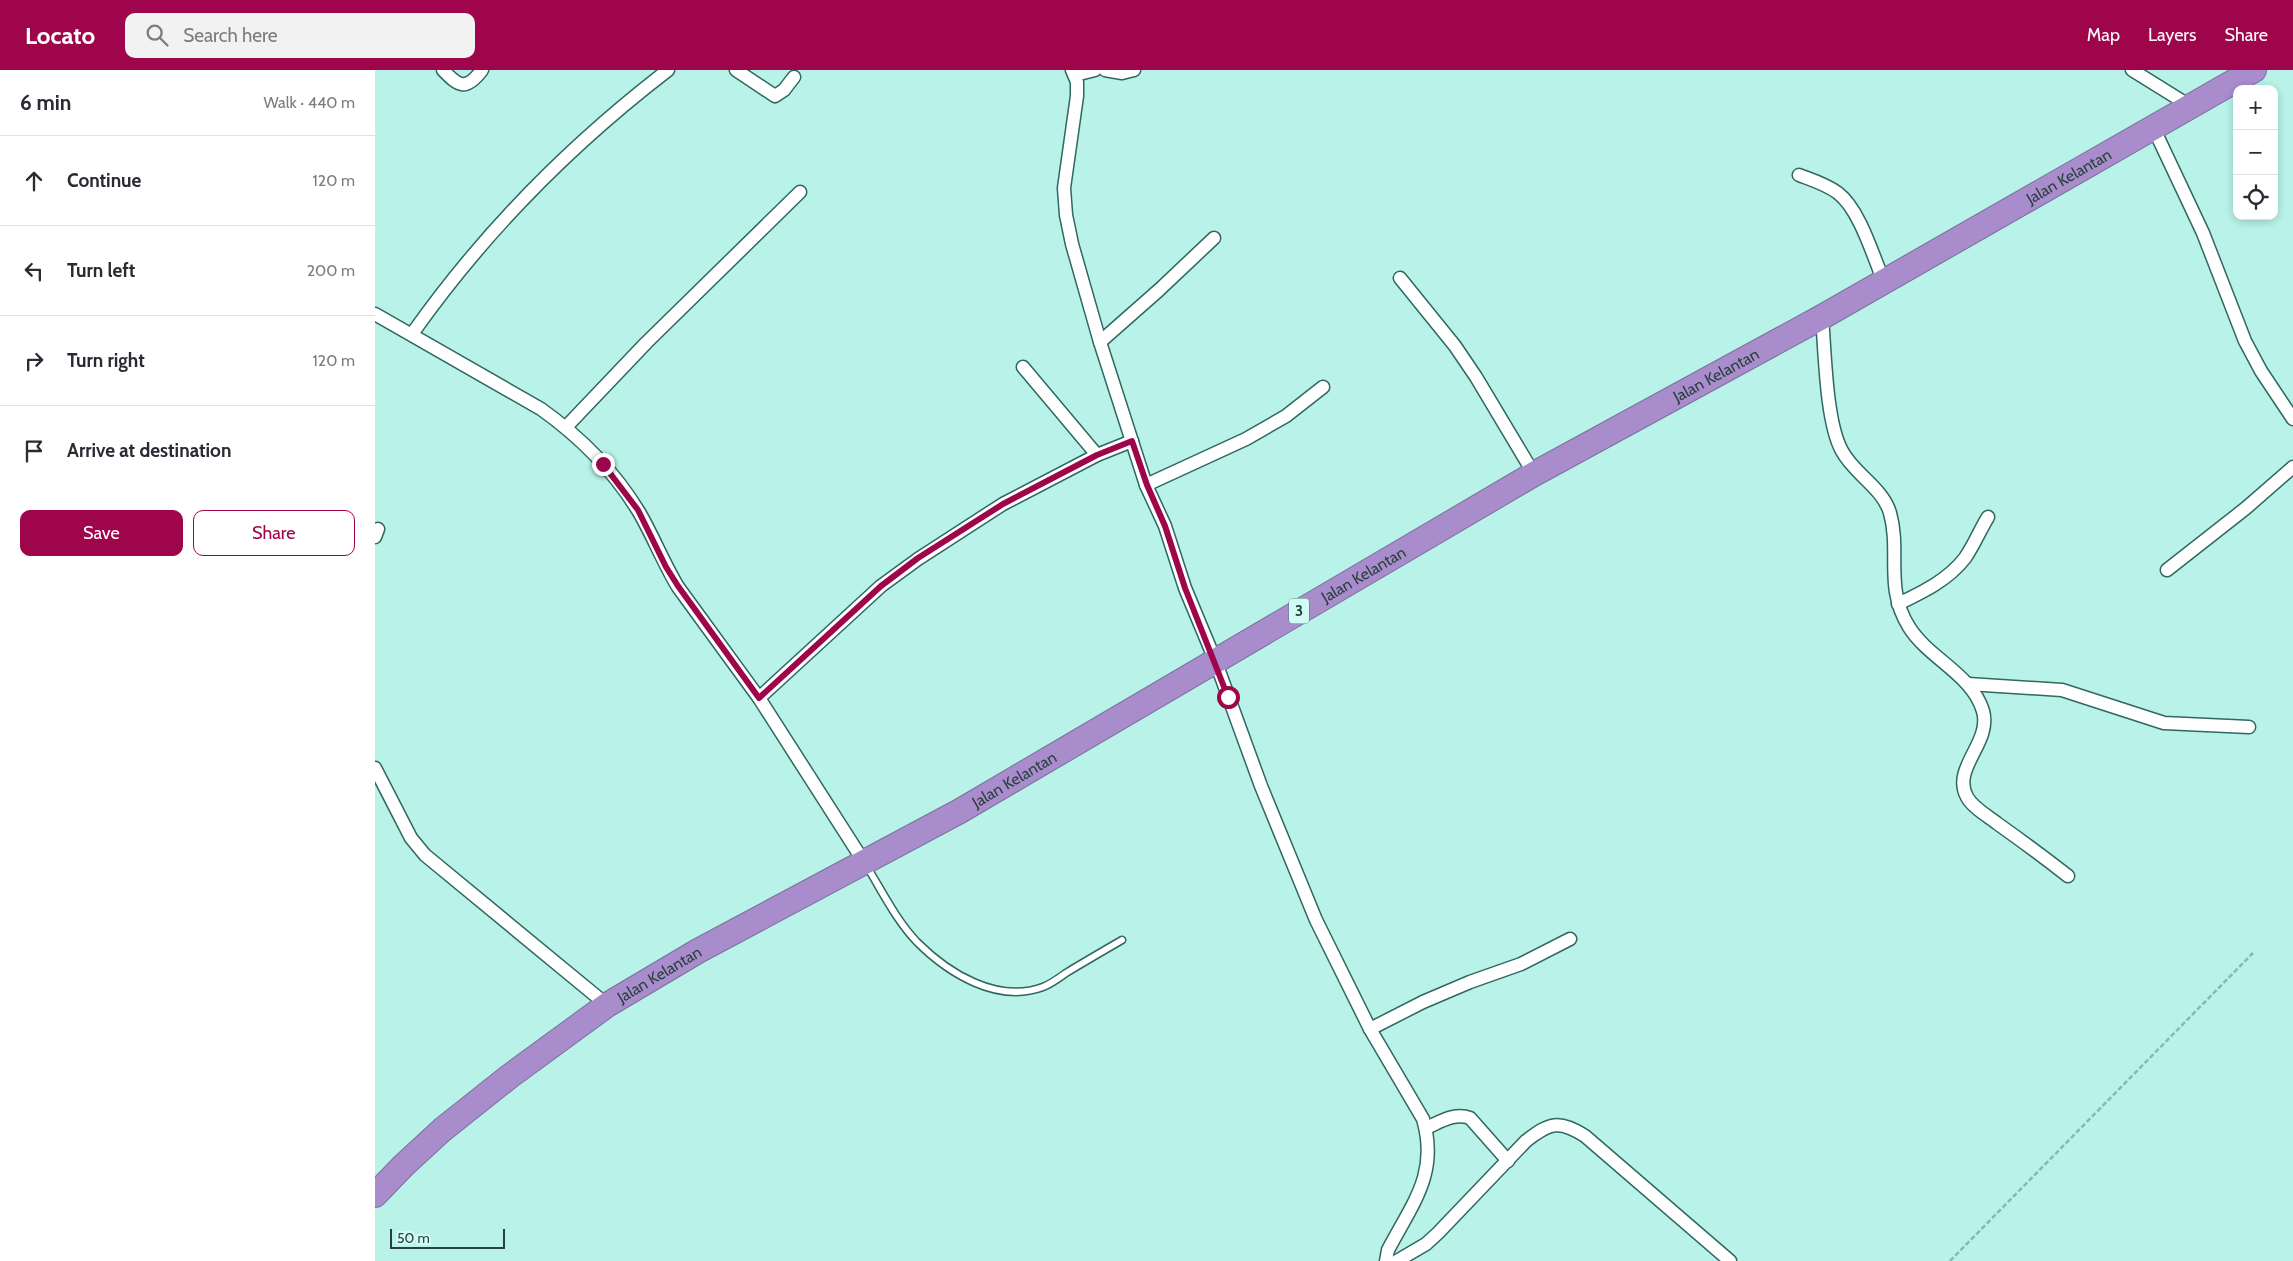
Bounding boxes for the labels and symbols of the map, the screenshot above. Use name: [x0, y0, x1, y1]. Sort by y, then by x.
street label: Jalan Kelantan: [2022, 144, 2114, 208]
street label: Jalan Kelantan: [1669, 344, 1762, 406]
route end: [592, 453, 615, 476]
street label: Jalan Kelantan: [1317, 542, 1409, 607]
road number: 3: [1289, 598, 1309, 624]
route start: [1217, 686, 1240, 709]
street label: Jalan Kelantan: [968, 747, 1060, 812]
street label: Jalan Kelantan: [613, 942, 705, 1007]
scale bar: [390, 1226, 505, 1249]

